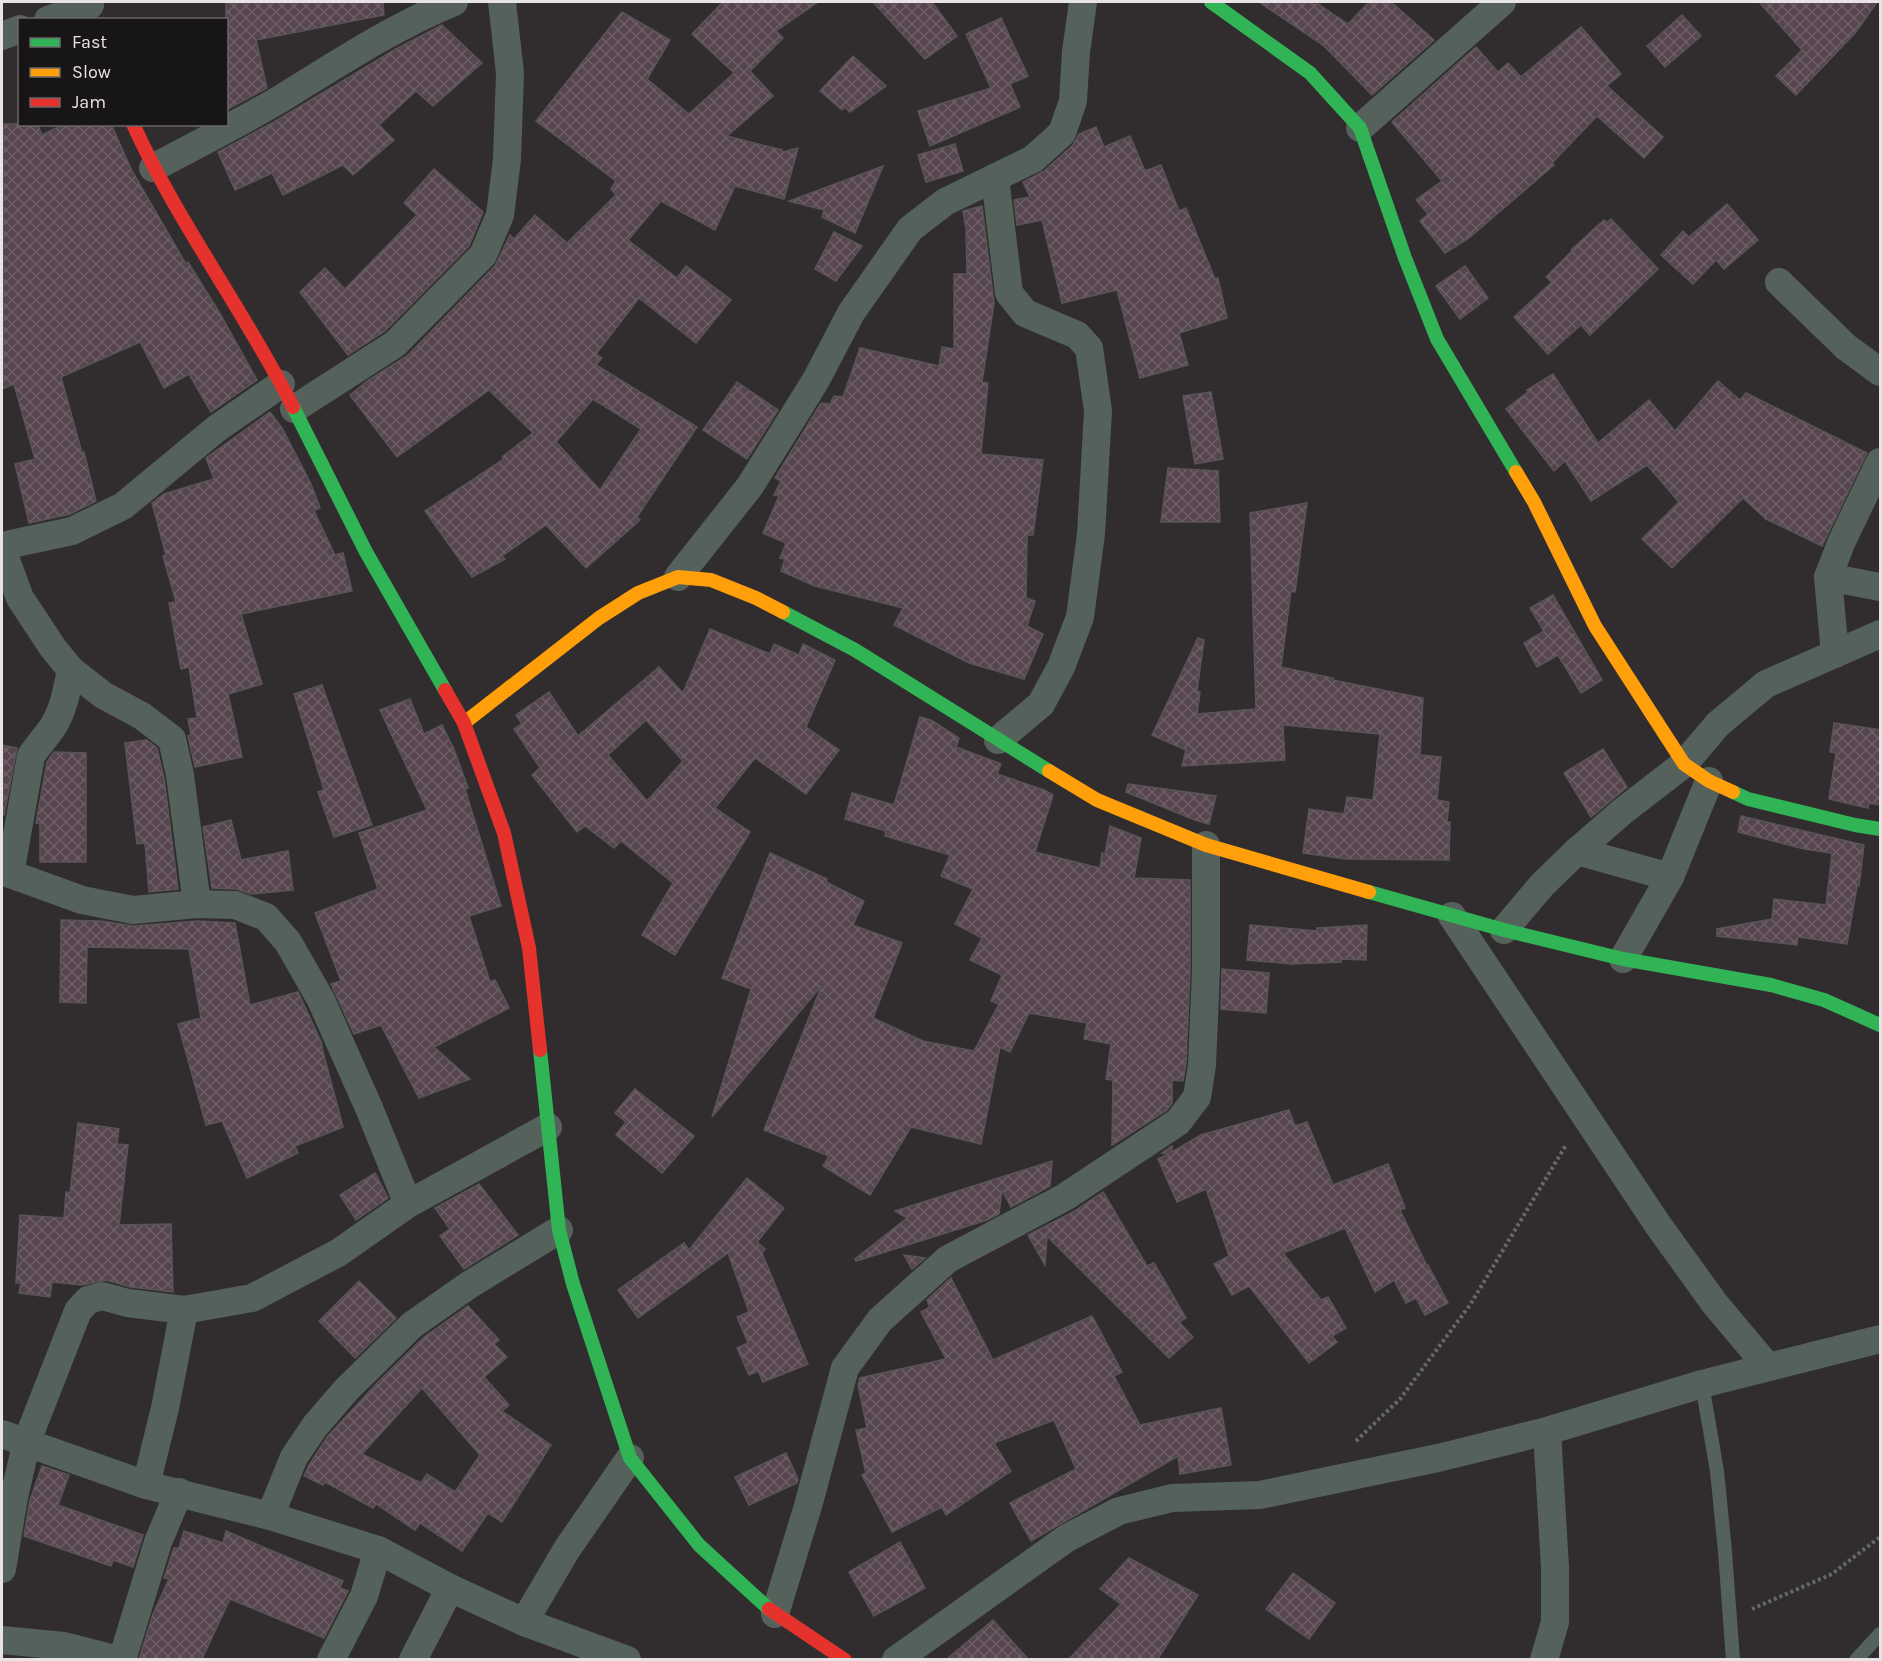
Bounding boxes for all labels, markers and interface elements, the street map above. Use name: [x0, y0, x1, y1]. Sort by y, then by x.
legend: [18, 18, 228, 126]
text: Fast: [72, 31, 107, 53]
text: Slow: [72, 61, 111, 83]
text: Jam: [72, 91, 106, 113]

